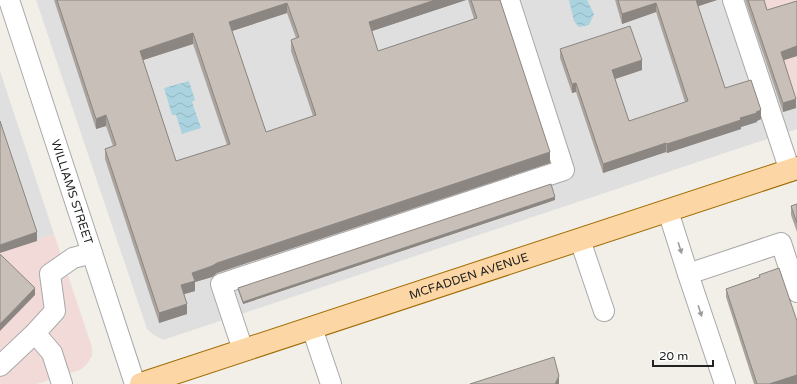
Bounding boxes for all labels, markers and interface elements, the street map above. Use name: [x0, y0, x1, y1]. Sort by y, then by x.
street label: WILLIAMS STREET: [48, 138, 96, 247]
one-way arrow: [677, 242, 683, 254]
street label: MCFADDEN AVENUE: [407, 250, 531, 302]
one-way arrow: [698, 305, 704, 317]
scale bar: [653, 342, 713, 368]
text: 20 m: [659, 349, 688, 363]

